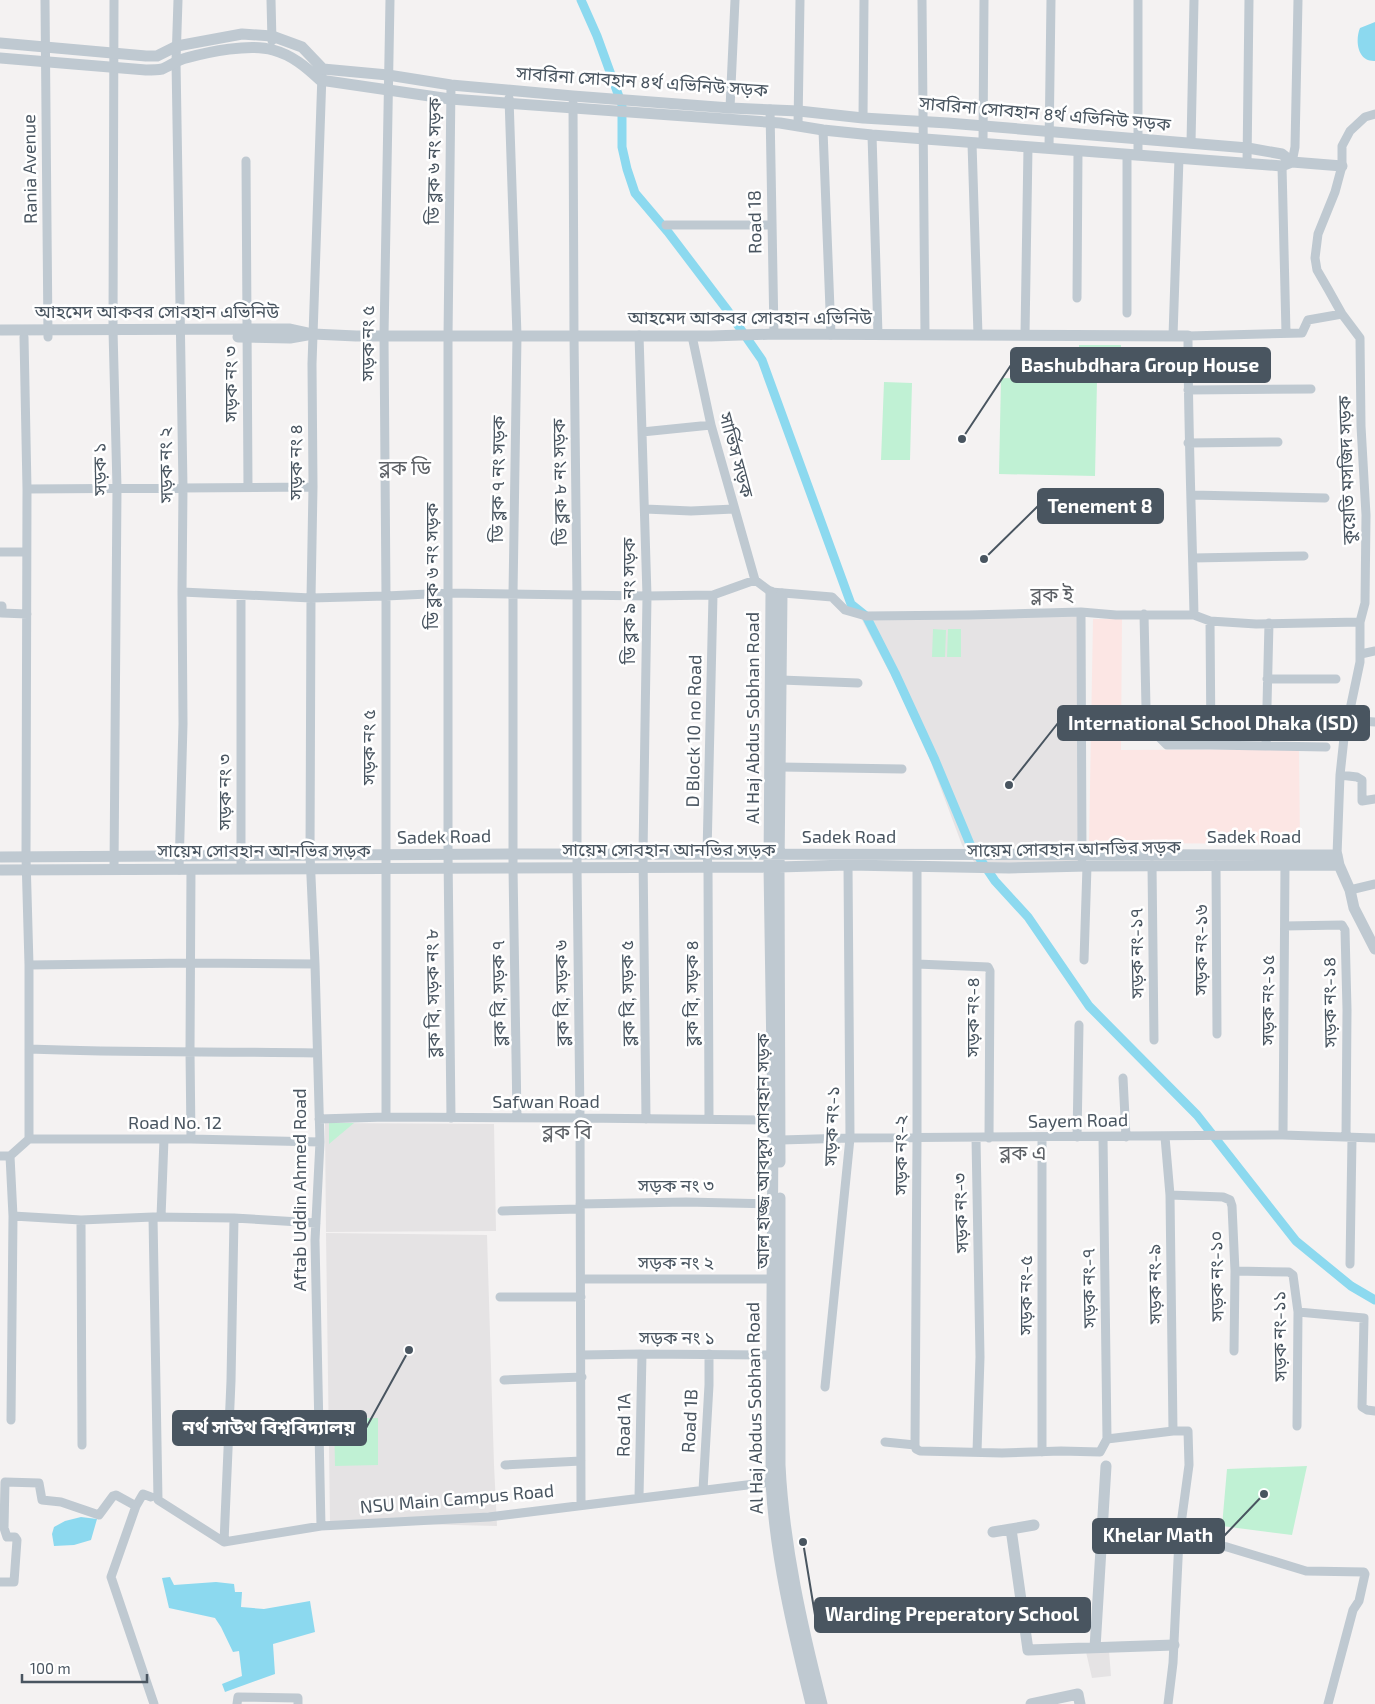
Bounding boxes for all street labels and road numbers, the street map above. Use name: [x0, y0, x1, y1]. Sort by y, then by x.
street label: সাবরিনা সোবহান ৪র্থ এভিনিউ সড়ক: [515, 61, 769, 101]
street label: সাবরিনা সোবহান ৪র্থ এভিনিউ সড়ক: [918, 91, 1172, 135]
street label: ডি ব্লক ৬ নং সড়ক: [421, 97, 446, 226]
street label: Rania Avenue: [17, 114, 41, 224]
street label: Road 18: [742, 190, 766, 254]
street label: আহমেদ আকবর সোবহান এভিনিউ: [34, 300, 279, 322]
street label: সড়ক নং ৫: [356, 305, 378, 382]
street label: আহমেদ আকবর সোবহান এভিনিউ: [627, 306, 872, 328]
street label: সড়ক নং ৩: [219, 346, 241, 423]
street label: কুয়েতি মসজিদ সড়ক: [1332, 395, 1361, 546]
street label: সার্ভিস সড়ক: [715, 409, 759, 500]
street label: ডি ব্লক ৭ নং সড়ক: [485, 415, 510, 544]
street label: ডি ব্লক ৮ নং সড়ক: [547, 418, 572, 547]
street label: সড়ক নং ৪: [284, 424, 306, 501]
street label: সড়ক নং ২: [153, 427, 177, 504]
street label: সড়ক ১: [88, 442, 110, 497]
street label: ডি ব্লক ৬ নং সড়ক: [420, 502, 443, 630]
street label: ডি ব্লক ৯ নং সড়ক: [617, 537, 640, 665]
street label: Al Haj Abdus Sobhan Road: [741, 612, 763, 824]
street label: D Block 10 no Road: [681, 654, 705, 808]
street label: সড়ক নং ৫: [357, 709, 379, 786]
street label: সড়ক নং ৩: [213, 754, 235, 831]
street label: Sadek Road: [397, 824, 491, 848]
street label: Sadek Road: [802, 825, 896, 847]
street label: Sadek Road: [1207, 825, 1301, 847]
street label: সায়েম সোবহান আনভির সড়ক: [966, 835, 1181, 861]
street label: সায়েম সোবহান আনভির সড়ক: [561, 838, 776, 860]
street label: সায়েম সোবহান আনভির সড়ক: [156, 839, 371, 861]
street label: সড়ক নং-১৬: [1189, 904, 1211, 996]
street label: সড়ক নং-১৭: [1124, 907, 1148, 1000]
street label: ব্লক বি, সড়ক নং ৮: [420, 928, 445, 1059]
street label: ব্লক বি, সড়ক ৭: [486, 940, 511, 1047]
street label: ব্লক বি, সড়ক ৬: [549, 940, 574, 1047]
street label: ব্লক বি, সড়ক ৫: [615, 940, 640, 1047]
street label: ব্লক বি, সড়ক ৪: [680, 940, 703, 1047]
street label: সড়ক নং-১৫: [1256, 955, 1278, 1046]
street label: সড়ক নং-১৪: [1317, 956, 1341, 1049]
street label: সড়ক নং-৪: [961, 977, 983, 1058]
street label: আল হাজ্জ আবদুস সোবহান সড়ক: [751, 1033, 773, 1270]
street label: সড়ক নং-১: [819, 1086, 843, 1167]
street label: Aftab Uddin Ahmed Road: [288, 1089, 310, 1291]
street label: Safwan Road: [492, 1090, 600, 1112]
street label: Sayem Road: [1028, 1108, 1128, 1132]
street label: Road No. 12: [128, 1111, 222, 1133]
street label: সড়ক নং-২: [889, 1115, 911, 1196]
street label: সড়ক নং-৩: [948, 1172, 972, 1254]
street label: সড়ক নং ৩: [637, 1174, 714, 1196]
street label: সড়ক নং-১০: [1204, 1230, 1228, 1323]
street label: সড়ক নং-৯: [1142, 1244, 1166, 1325]
street label: সড়ক নং-৭: [1076, 1248, 1100, 1329]
street label: সড়ক নং ২: [637, 1251, 714, 1273]
street label: সড়ক নং-৫: [1014, 1255, 1036, 1336]
street label: সড়ক নং-১১: [1267, 1290, 1291, 1383]
street label: Al Haj Abdus Sobhan Road: [741, 1302, 767, 1514]
street label: সড়ক নং ১: [638, 1326, 715, 1348]
street label: Road 1B: [676, 1389, 702, 1453]
street label: Road 1A: [611, 1392, 635, 1457]
street label: NSU Main Campus Road: [359, 1479, 555, 1517]

